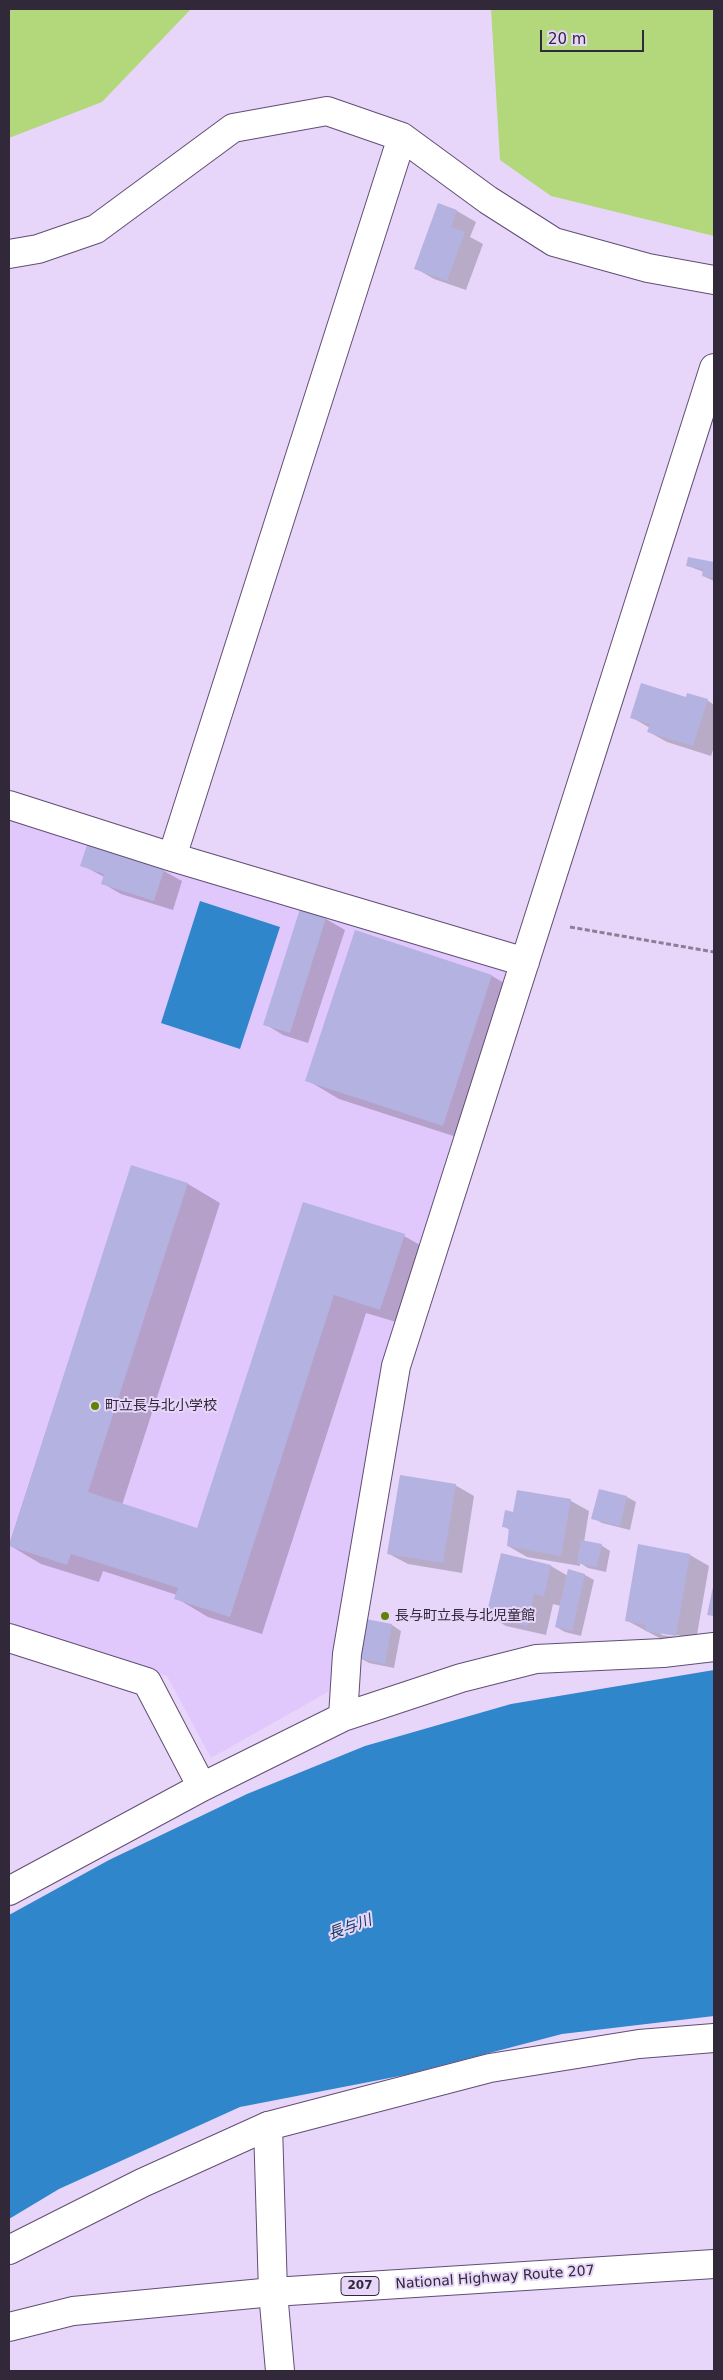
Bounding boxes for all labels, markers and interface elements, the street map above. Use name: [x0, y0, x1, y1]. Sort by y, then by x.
scale bar: [543, 20, 647, 52]
text: 20 m: [548, 30, 586, 48]
place label: 町立長与北小学校: [105, 1398, 217, 1414]
marker: 町立長与北小学校: [89, 1400, 101, 1412]
place label: 長与町立長与北児童館: [395, 1608, 535, 1624]
marker: 長与町立長与北児童館: [379, 1610, 391, 1622]
water label: 長与川: [326, 1912, 374, 1944]
street label: National Highway Route 207: [395, 2263, 595, 2293]
road number: 207: [341, 2276, 379, 2296]

